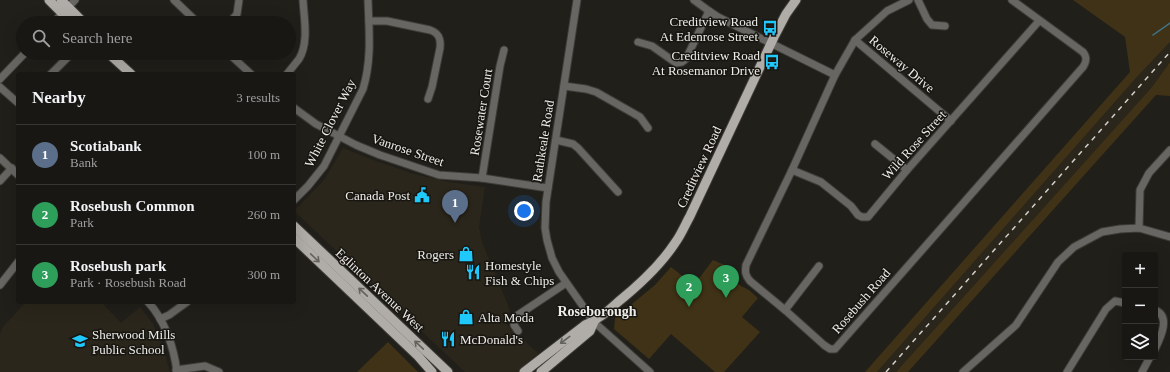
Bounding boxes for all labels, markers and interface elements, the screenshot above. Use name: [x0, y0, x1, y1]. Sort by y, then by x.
place label: Creditview Road At Edenrose Street: [660, 14, 758, 44]
search box: [16, 16, 296, 60]
bus stop icon: Creditview Road At Edenrose Street: [761, 19, 779, 37]
icon: search: [30, 27, 52, 49]
text: Search here: [62, 30, 132, 46]
street label: Roseway Drive: [866, 32, 938, 96]
place label: Creditview Road At Rosemanor Drive: [652, 48, 760, 78]
bus stop icon: Creditview Road At Rosemanor Drive: [763, 53, 781, 71]
street label: Rosewater Court: [467, 67, 495, 157]
street label: White Clover Way: [301, 76, 359, 170]
text: Nearby: [32, 88, 86, 107]
text: 3 results: [236, 90, 280, 105]
street label: Rathkeale Road: [529, 99, 557, 183]
street label: Wild Rose Street: [879, 107, 949, 183]
street label: Creditview Road: [674, 123, 725, 210]
street label: Vanrose Street: [370, 131, 446, 169]
text: Scotiabank: [70, 138, 142, 154]
text: 1: [42, 147, 48, 162]
text: 100 m: [247, 147, 280, 162]
text: Bank: [70, 155, 97, 170]
public building icon: Canada Post: [413, 186, 431, 204]
place label: Canada Post: [345, 188, 410, 203]
pin: 1: [442, 190, 468, 223]
text: Rosebush Common: [70, 198, 195, 214]
your location: [514, 201, 534, 221]
text: 2: [42, 207, 48, 222]
text: 260 m: [247, 207, 280, 222]
text: Park: [70, 215, 94, 230]
street label: Eglinton Avenue West: [333, 245, 428, 335]
shop icon: Rogers: [457, 245, 475, 263]
place label: Rogers: [417, 247, 454, 262]
map controls: [1122, 252, 1158, 360]
button: +: [1122, 252, 1158, 288]
one-way arrow: [309, 253, 319, 262]
text: Rosebush park: [70, 258, 166, 274]
place label: Homestyle Fish & Chips: [485, 258, 554, 288]
restaurant icon: Homestyle Fish & Chips: [464, 263, 482, 281]
pin: 3: [713, 265, 739, 298]
street label: Rosebush Road: [829, 265, 894, 337]
text: 3: [42, 267, 48, 282]
text: 300 m: [247, 267, 280, 282]
pin: 2: [676, 274, 702, 307]
text: Park · Rosebush Road: [70, 275, 186, 290]
one-way arrow: [358, 288, 368, 297]
button: −: [1122, 288, 1158, 324]
district label: Roseborough: [557, 304, 637, 319]
shop icon: Alta Moda: [457, 308, 475, 326]
place label: Alta Moda: [478, 310, 534, 325]
button: layers: [1122, 324, 1158, 360]
place label: Sherwood Mills Public School: [92, 327, 175, 357]
restaurant icon: McDonald's: [439, 330, 457, 348]
school or university icon: Sherwood Mills Public School: [71, 332, 89, 350]
place label: McDonald's: [460, 332, 523, 347]
one-way arrow: [560, 335, 571, 344]
one-way arrow: [414, 340, 424, 350]

